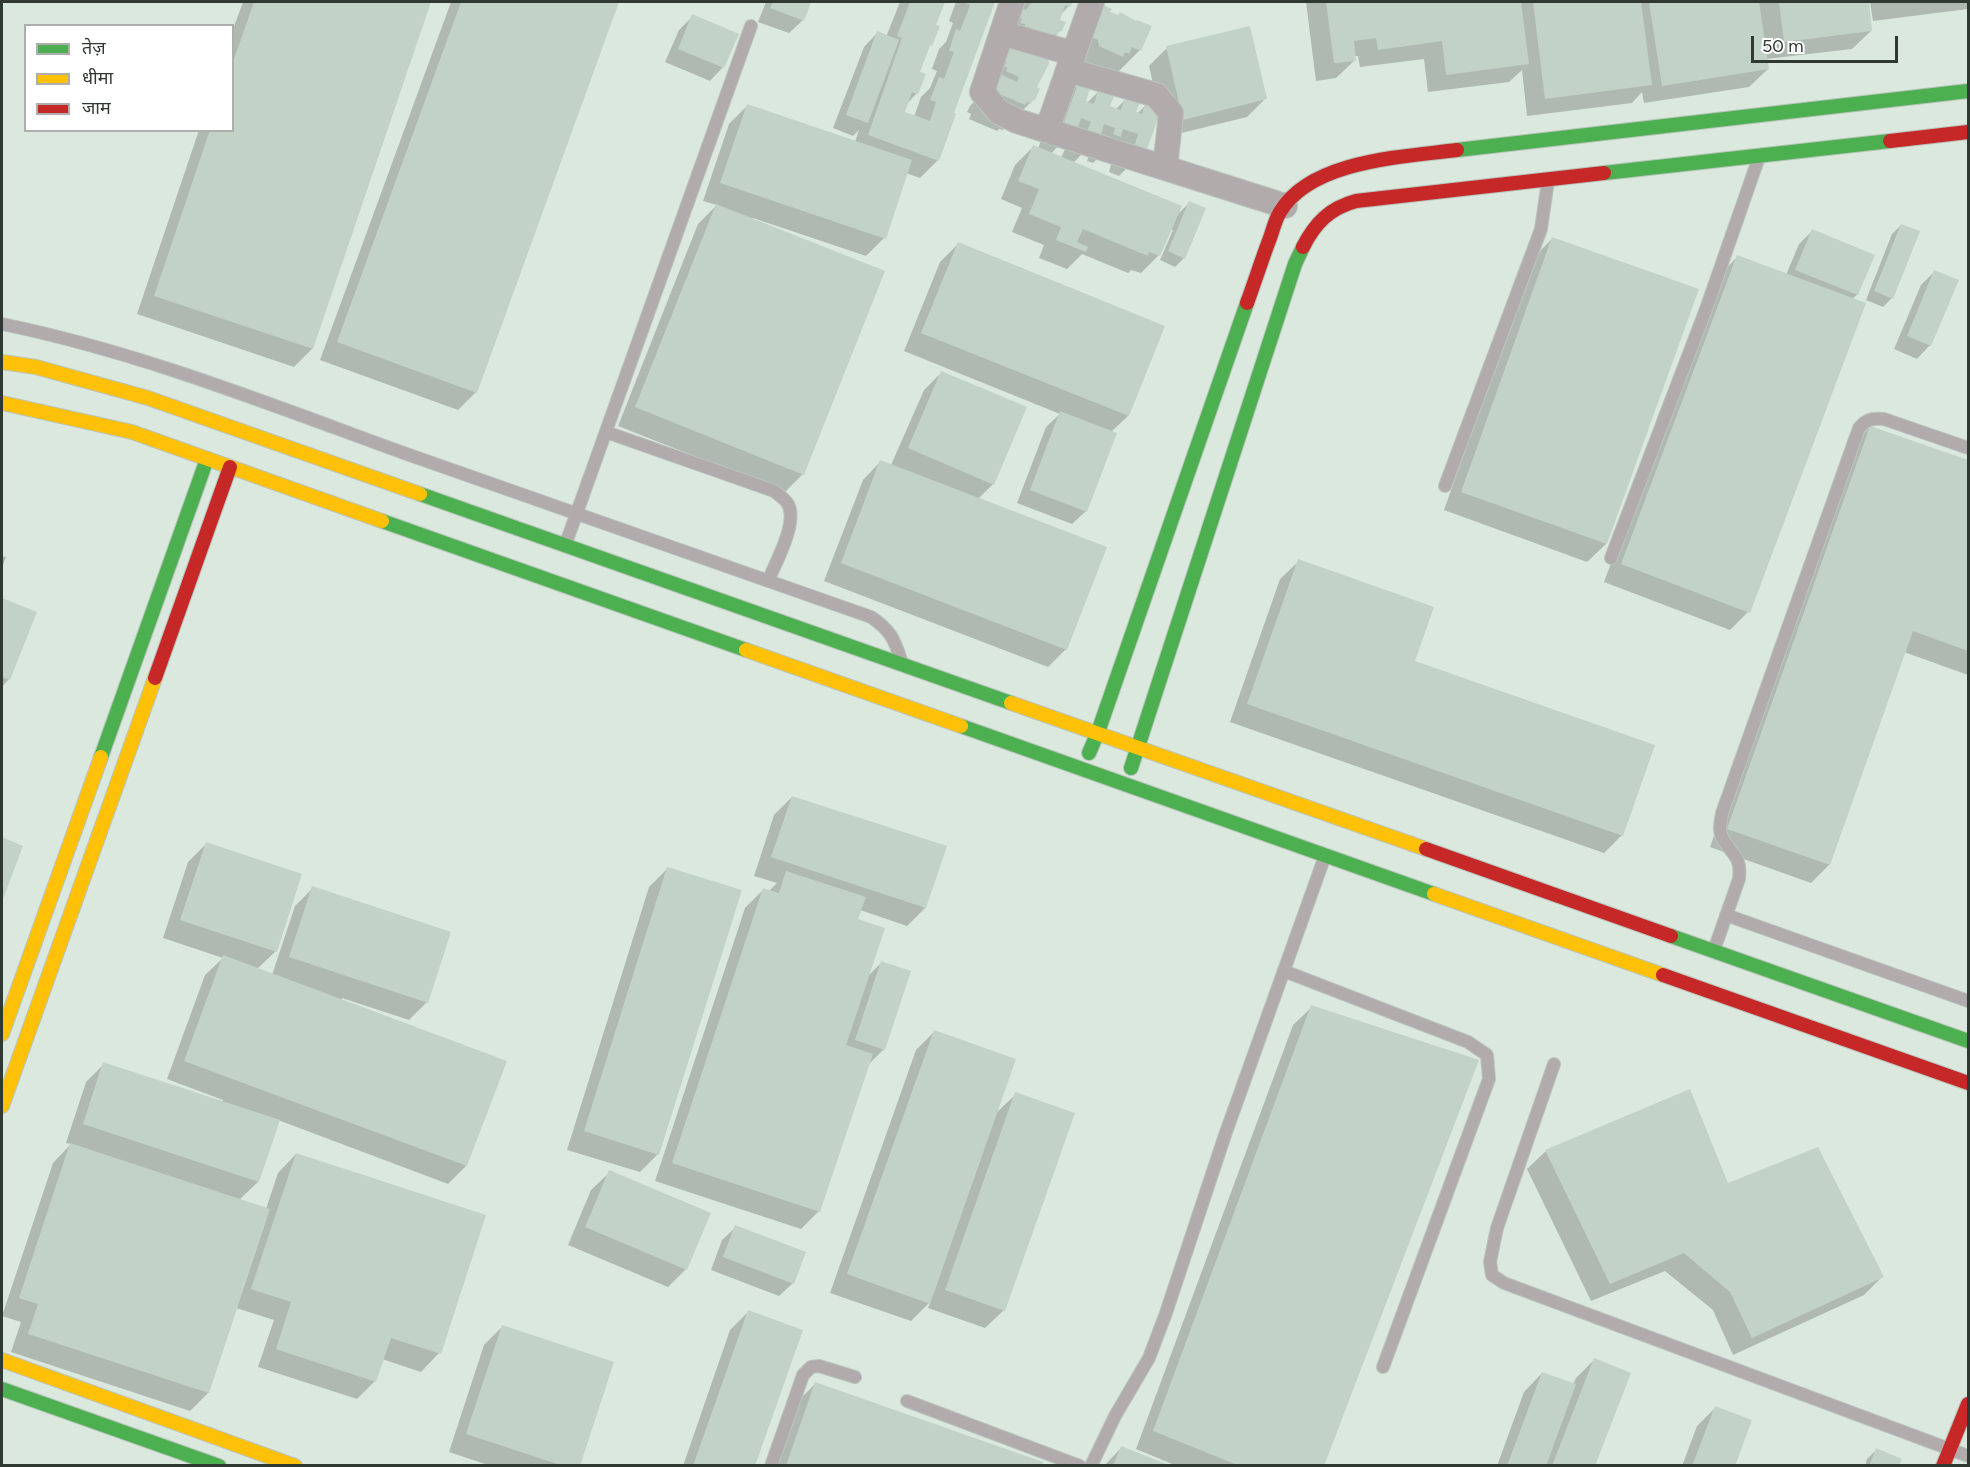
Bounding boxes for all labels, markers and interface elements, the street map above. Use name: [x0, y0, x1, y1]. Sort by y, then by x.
legend: [24, 24, 234, 132]
scale bar: [1754, 24, 1901, 62]
text: 50 m: [1762, 35, 1804, 57]
text: तेज़: [82, 37, 106, 59]
text: धीमा: [82, 67, 113, 89]
text: जाम: [82, 97, 111, 119]

